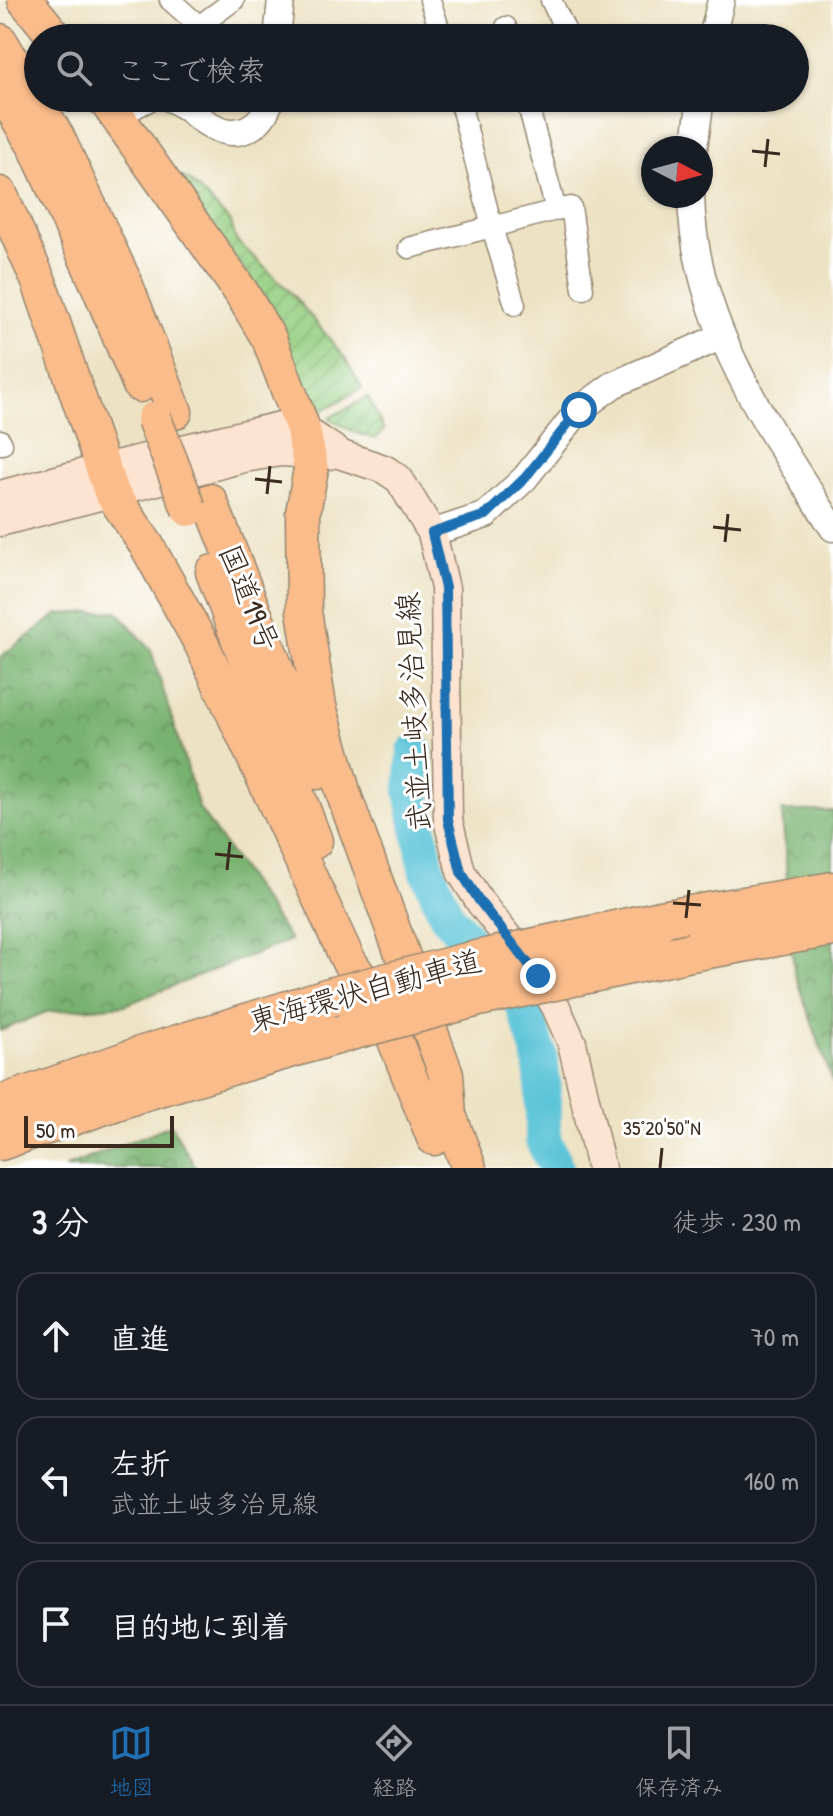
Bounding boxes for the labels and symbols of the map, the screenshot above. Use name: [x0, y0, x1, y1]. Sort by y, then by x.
north arrow: [641, 136, 713, 208]
route start: [561, 392, 597, 428]
street label: 国道19号: [210, 538, 289, 657]
street label: 武並土岐多治見線: [387, 591, 439, 833]
street label: 東海環状自動車道: [244, 940, 486, 1040]
route end: [520, 958, 556, 994]
scale bar: [24, 1112, 174, 1148]
text: 35°20'50"N: [623, 1114, 701, 1141]

